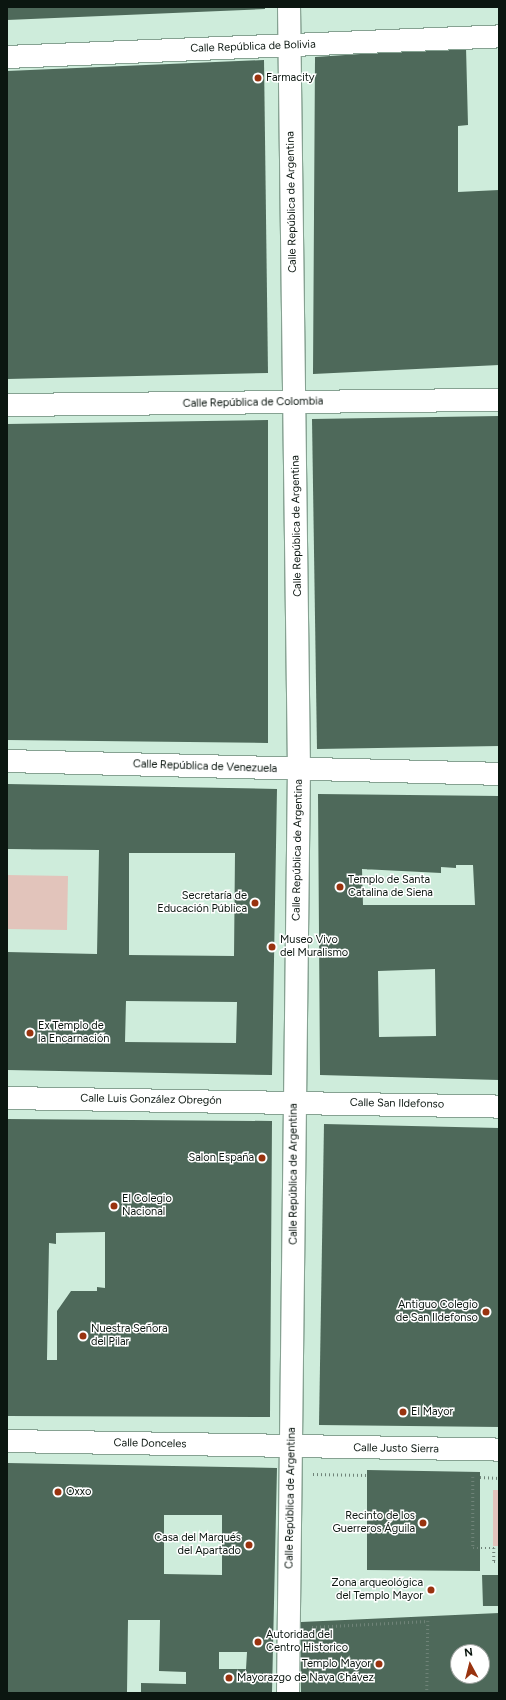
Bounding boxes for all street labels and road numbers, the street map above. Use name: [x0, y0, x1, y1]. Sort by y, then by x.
street label: Calle República de Bolivia: [190, 38, 316, 56]
street label: Calle República de Argentina: [284, 131, 300, 273]
street label: Calle República de Colombia: [183, 395, 323, 411]
street label: Calle República de Argentina: [289, 455, 305, 597]
street label: Calle República de Venezuela: [133, 758, 277, 776]
street label: Calle República de Argentina: [290, 779, 306, 921]
street label: Calle Luis González Obregón: [80, 1092, 222, 1108]
street label: Calle San Ildefonso: [350, 1097, 444, 1111]
street label: Calle República de Argentina: [287, 1103, 301, 1245]
street label: Calle República de Argentina: [283, 1427, 299, 1569]
street label: Calle Donceles: [114, 1437, 186, 1451]
street label: Calle Justo Sierra: [353, 1442, 439, 1456]

